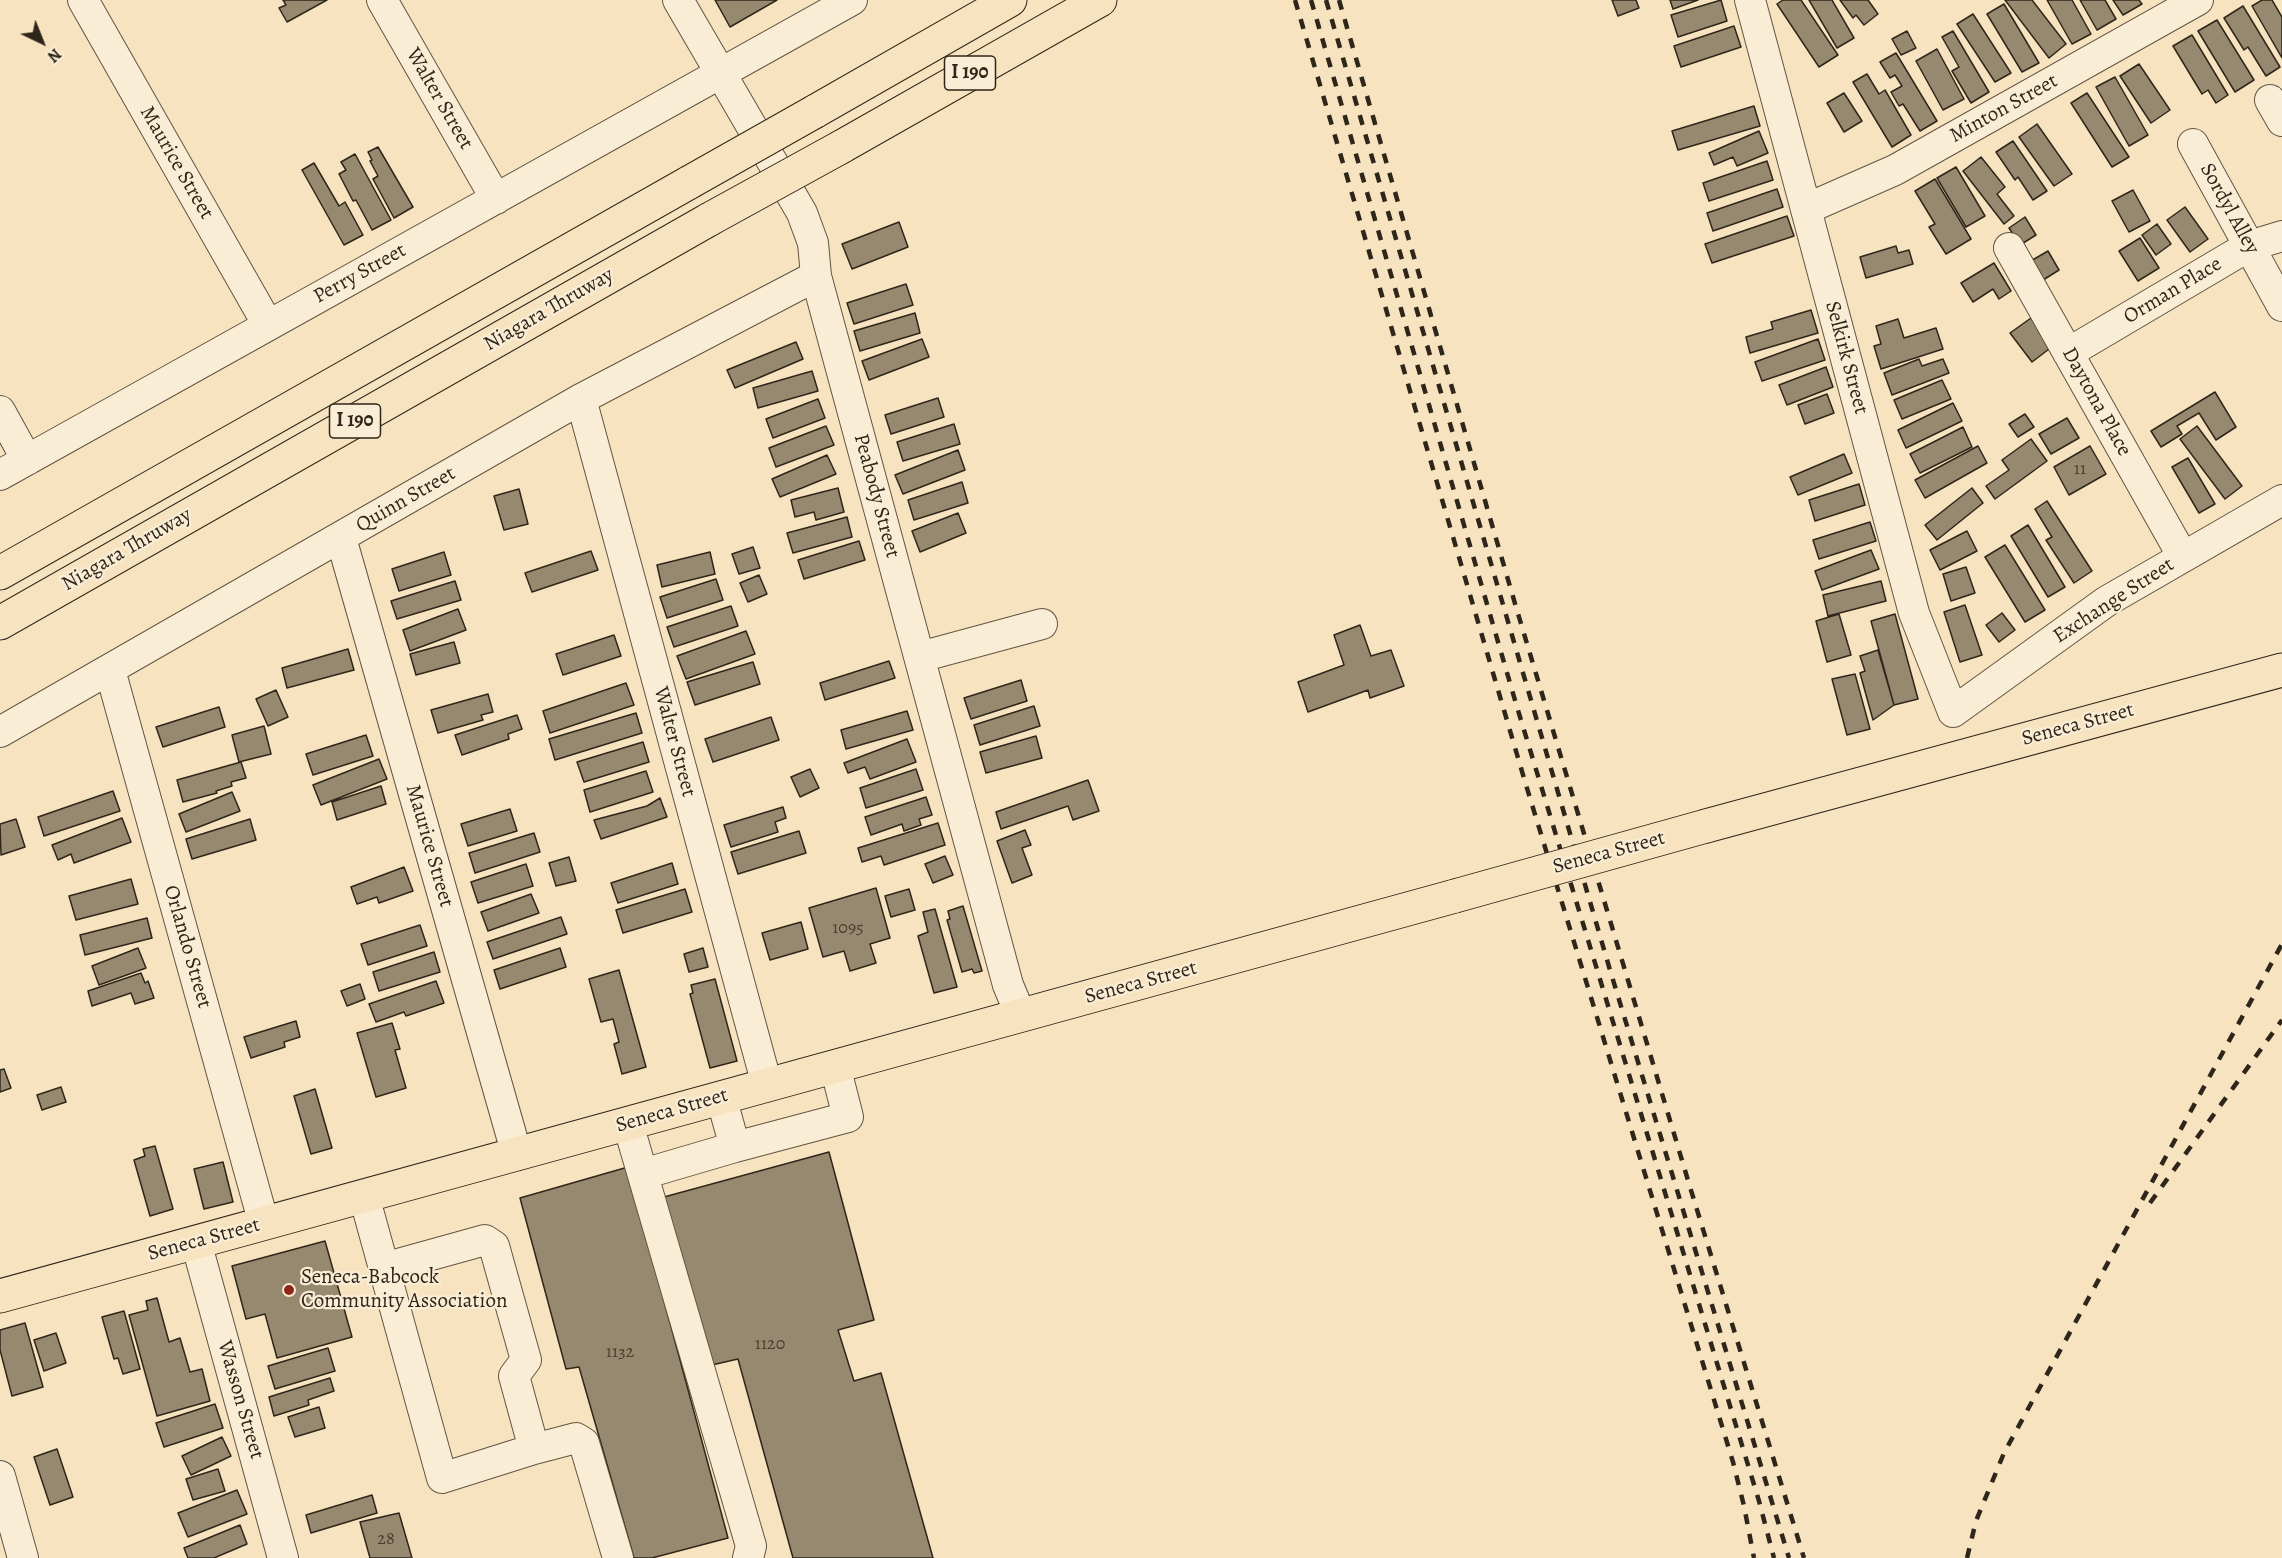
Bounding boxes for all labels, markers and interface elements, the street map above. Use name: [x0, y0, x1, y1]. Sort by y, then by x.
north arrow: [12, 12, 72, 72]
text: N: [43, 43, 66, 67]
street label: Walter Street: [400, 44, 478, 154]
road number: I 190: [944, 56, 996, 90]
street label: Minton Street: [1946, 69, 2062, 149]
street label: Maurice Street: [133, 102, 219, 224]
street label: Sordyl Alley: [2194, 159, 2264, 259]
street label: Perry Street: [309, 238, 411, 310]
street label: Orman Place: [2119, 252, 2227, 330]
street label: Niagara Thruway: [480, 263, 618, 357]
street label: Selkirk Street: [1819, 299, 1873, 417]
street label: Daytona Place: [2056, 343, 2136, 461]
road number: I 190: [330, 404, 380, 438]
street label: Peabody Street: [847, 431, 905, 561]
house number: 11: [2074, 459, 2086, 481]
street label: Quinn Street: [352, 461, 460, 539]
street label: Niagara Thruway: [58, 503, 196, 597]
street label: Exchange Street: [2049, 553, 2179, 649]
street label: Walter Street: [647, 684, 701, 800]
street label: Seneca Street: [2019, 698, 2137, 752]
street label: Maurice Street: [399, 782, 459, 910]
street label: Seneca Street: [1550, 826, 1668, 880]
street label: Orlando Street: [157, 883, 217, 1011]
house number: 1095: [832, 918, 864, 940]
street label: Seneca Street: [1082, 956, 1200, 1010]
street label: Seneca Street: [613, 1083, 731, 1139]
street label: Seneca Street: [145, 1213, 263, 1267]
place label: Seneca-Babcock Community Association: [301, 1265, 507, 1315]
marker: Seneca-Babcock Community Association: [282, 1283, 296, 1297]
house number: 1120: [755, 1334, 785, 1356]
street label: Wasson Street: [211, 1338, 269, 1462]
house number: 1132: [606, 1342, 634, 1364]
house number: 28: [377, 1529, 395, 1551]

